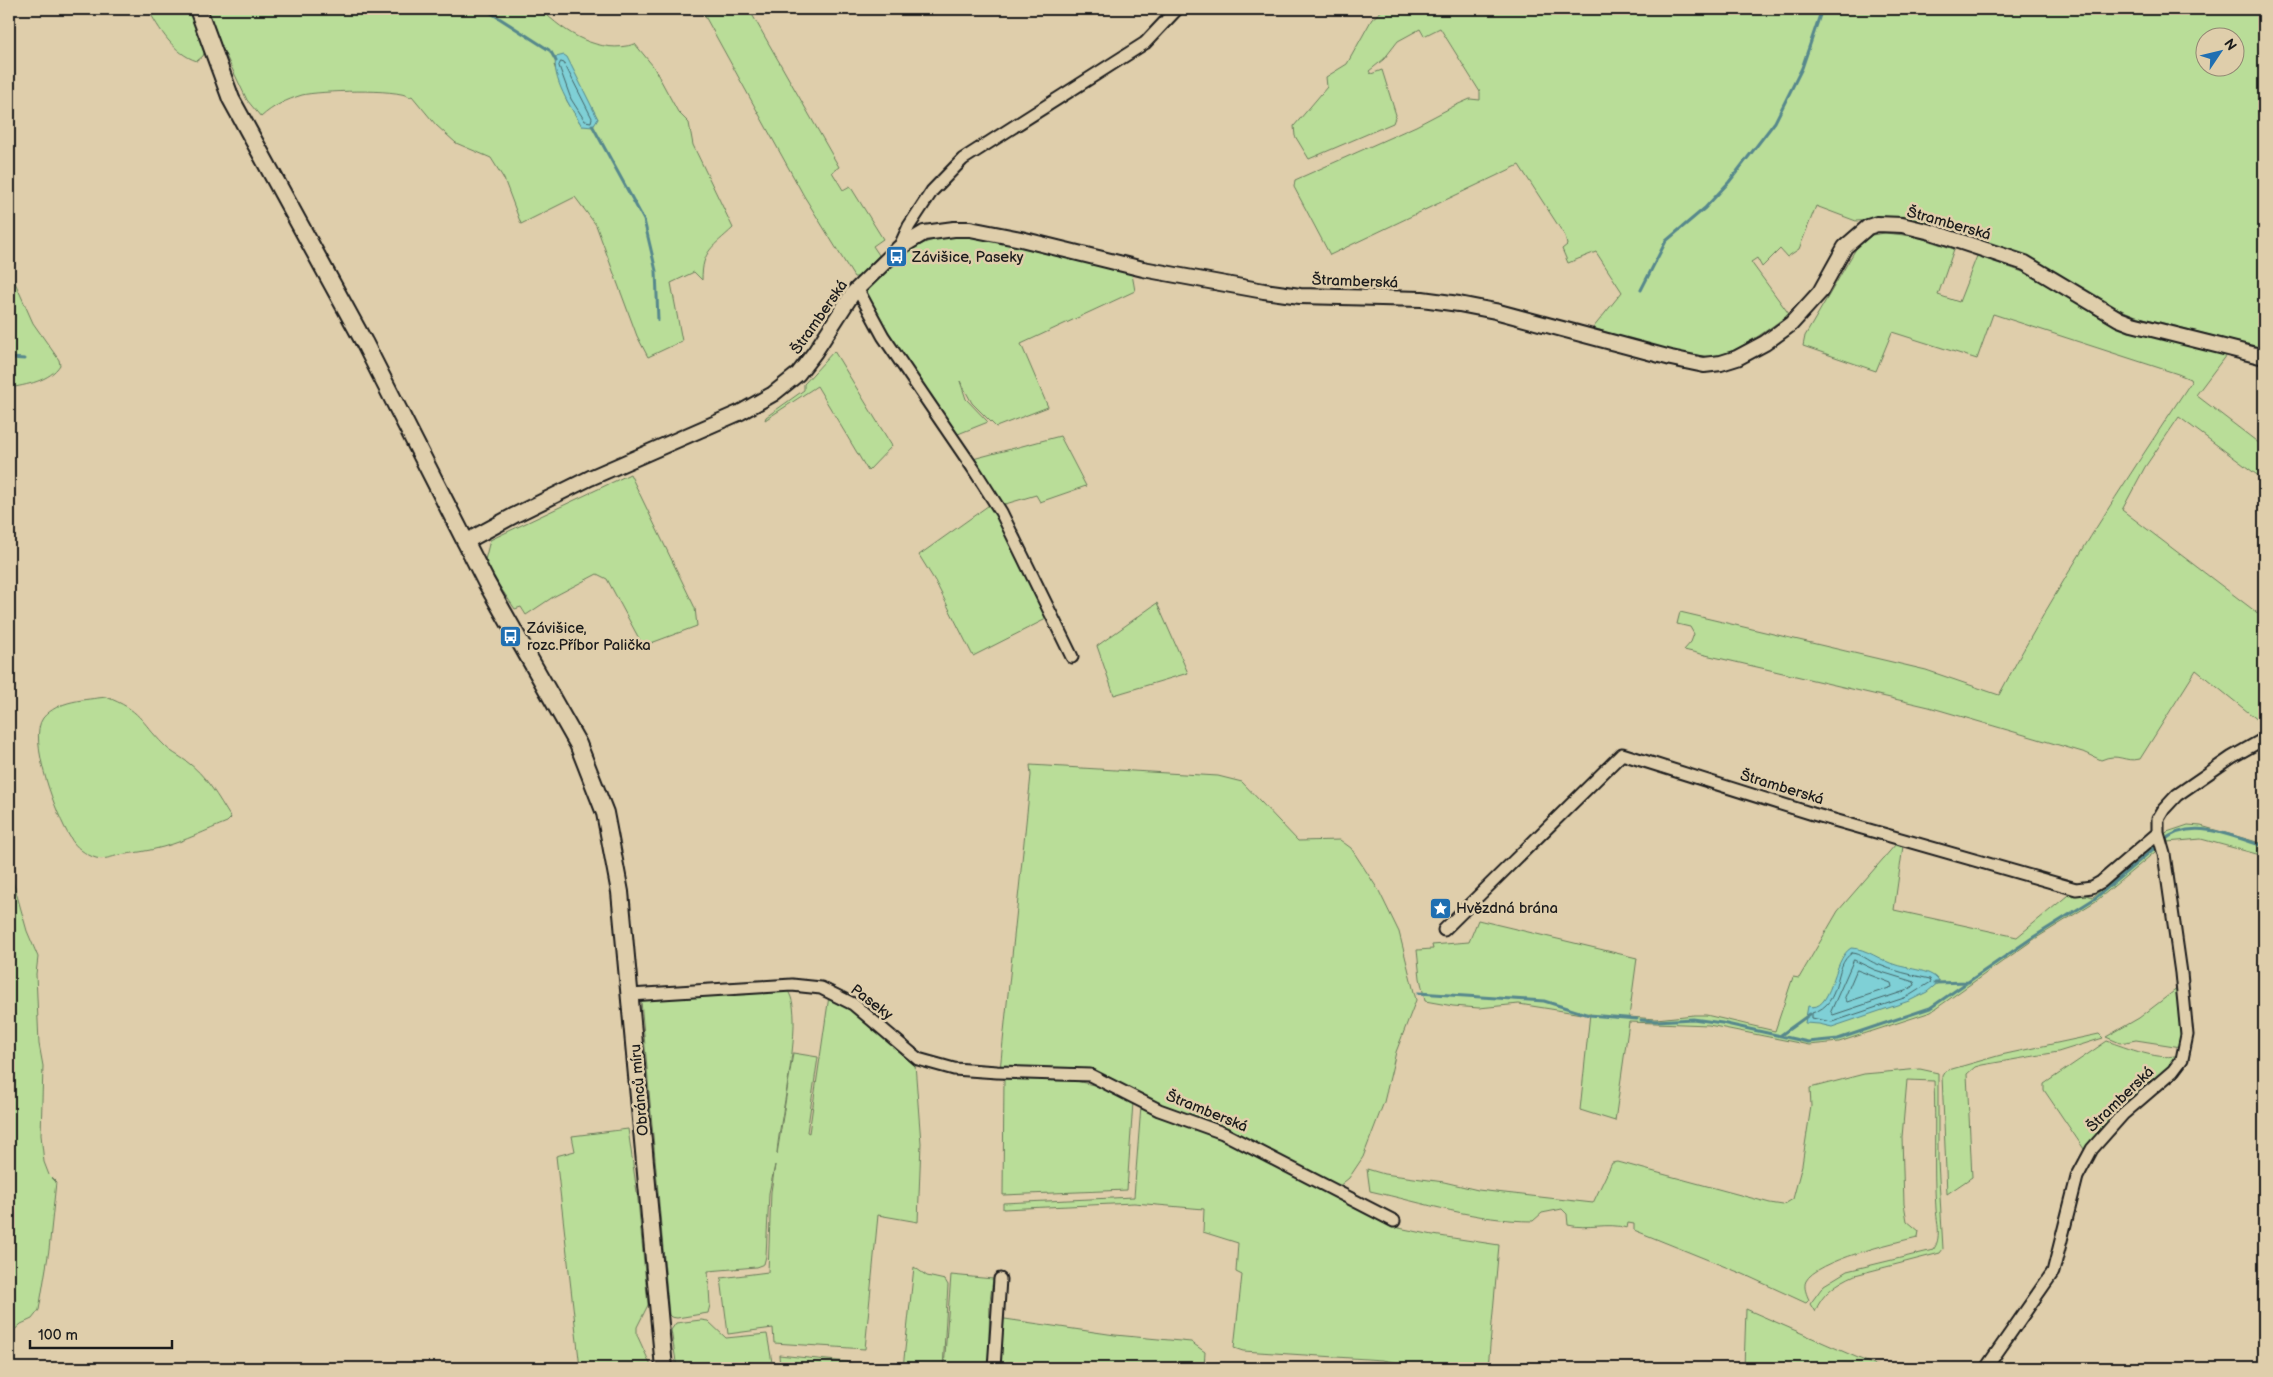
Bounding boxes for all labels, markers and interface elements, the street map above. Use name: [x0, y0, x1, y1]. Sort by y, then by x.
north arrow: [2196, 28, 2246, 78]
text: N: [2220, 36, 2240, 54]
street label: Štramberská: [1905, 202, 1993, 245]
bus stop icon: Závišice, Paseky: [884, 245, 908, 269]
place label: Závišice, Paseky: [911, 248, 1024, 267]
street label: Štramberská: [1311, 270, 1399, 293]
street label: Štramberská: [787, 276, 852, 358]
place label: Závišice, rozc.Příbor Palička: [526, 619, 651, 655]
bus stop icon: Závišice, rozc.Příbor Palička: [499, 625, 523, 649]
street label: Štramberská: [1738, 766, 1826, 809]
place icon: Hvězdná brána: [1428, 896, 1452, 920]
place label: Hvězdná brána: [1456, 899, 1558, 918]
street label: Paseky: [847, 980, 897, 1025]
street label: Obránců míru: [626, 1043, 653, 1137]
street label: Štramberská: [2083, 1062, 2158, 1136]
street label: Štramberská: [1163, 1086, 1250, 1136]
scale bar: [30, 1317, 172, 1349]
text: 100 m: [38, 1326, 78, 1345]

